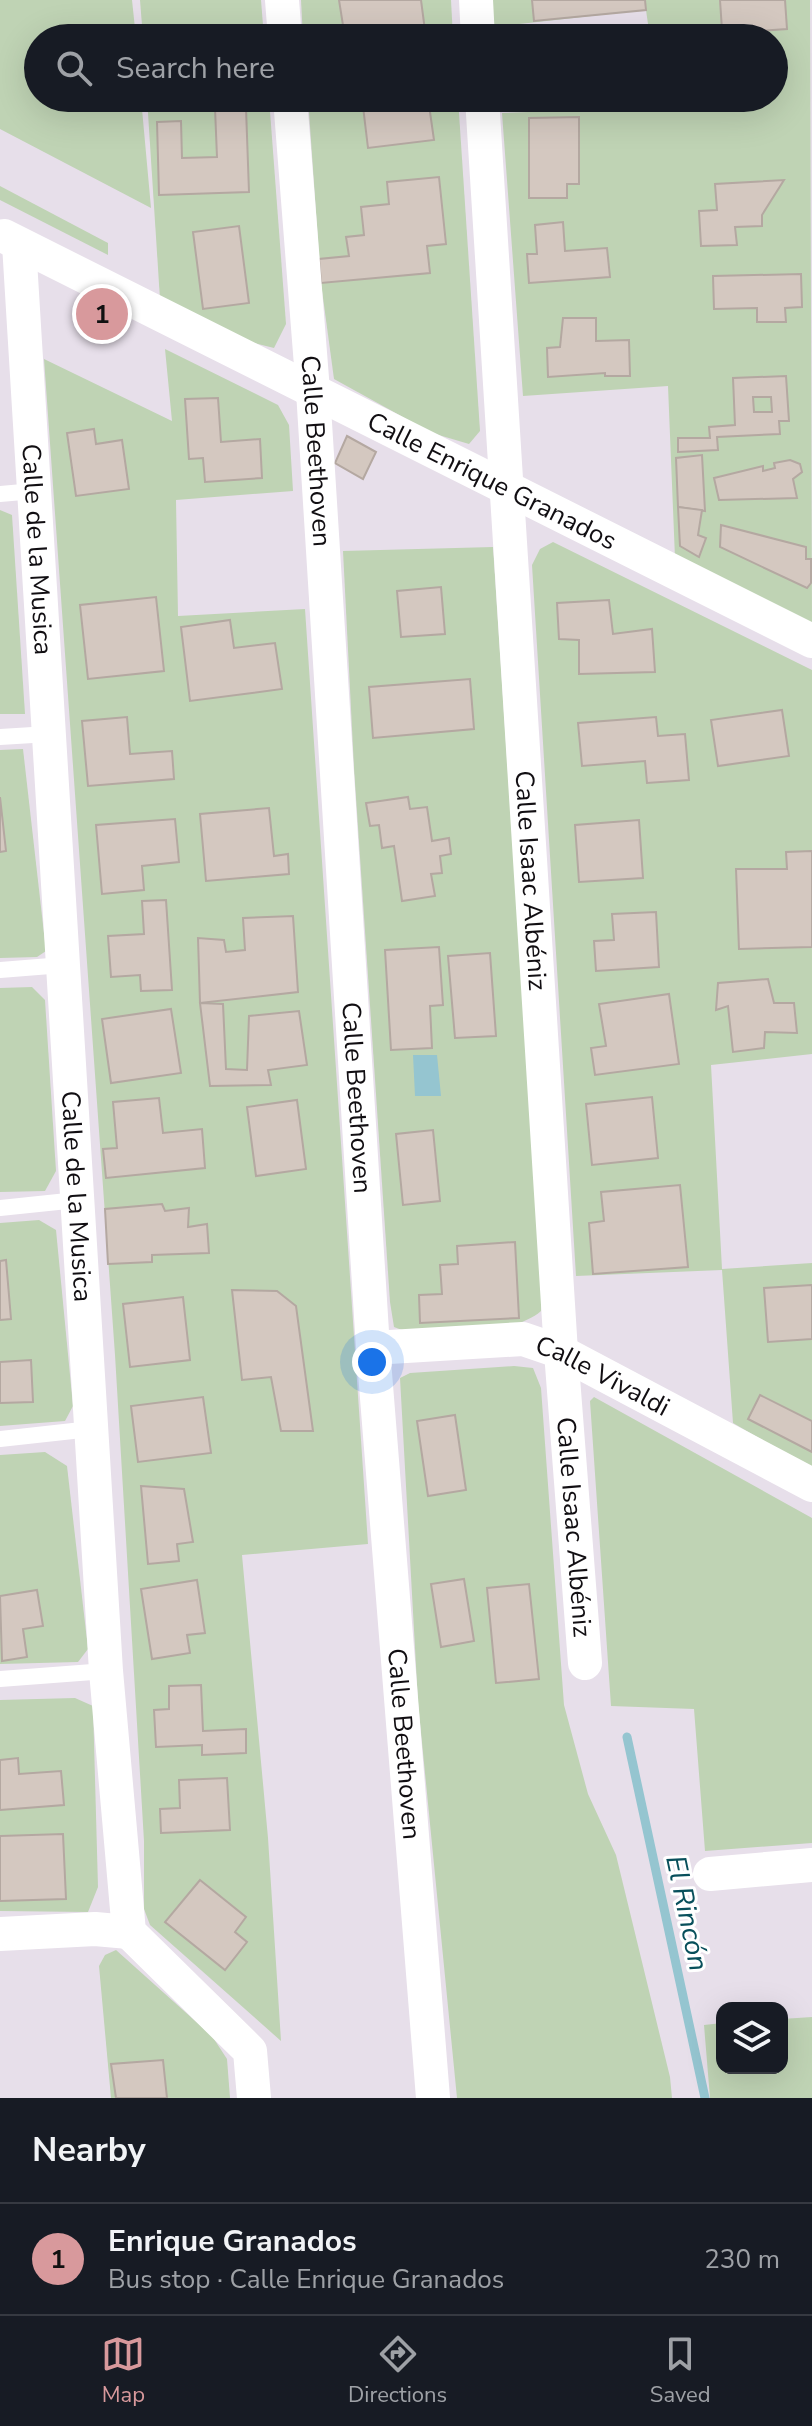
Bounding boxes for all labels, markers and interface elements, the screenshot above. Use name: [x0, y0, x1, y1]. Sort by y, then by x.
search box: [24, 24, 788, 112]
icon: search: [52, 46, 96, 90]
text: Search here: [116, 48, 275, 89]
pin: 1: [76, 284, 128, 344]
street label: Calle Beethoven: [292, 354, 340, 548]
street label: Calle Enrique Granados: [361, 404, 623, 558]
street label: Calle de la Musica: [13, 443, 61, 656]
street label: Calle Isaac Albéniz: [506, 769, 555, 992]
street label: Calle Beethoven: [333, 1001, 380, 1195]
street label: Calle de la Musica: [53, 1090, 100, 1303]
street label: Calle Vivaldi: [531, 1328, 676, 1424]
your location: [352, 1342, 392, 1382]
street label: Calle Isaac Albéniz: [548, 1416, 600, 1638]
street label: Calle Beethoven: [379, 1647, 429, 1841]
water label: El Rincón: [656, 1852, 718, 1974]
map controls: [716, 2002, 788, 2074]
button: layers: [716, 2002, 788, 2074]
text: Nearby: [32, 2127, 146, 2173]
text: Enrique Granados: [108, 2221, 357, 2262]
text: 1: [50, 2242, 66, 2277]
text: 230 m: [704, 2242, 780, 2277]
text: Bus stop · Calle Enrique Granados: [108, 2262, 504, 2297]
tab: Map: [101, 2332, 145, 2410]
tab: Directions: [348, 2332, 447, 2410]
tab: Saved: [650, 2332, 711, 2410]

